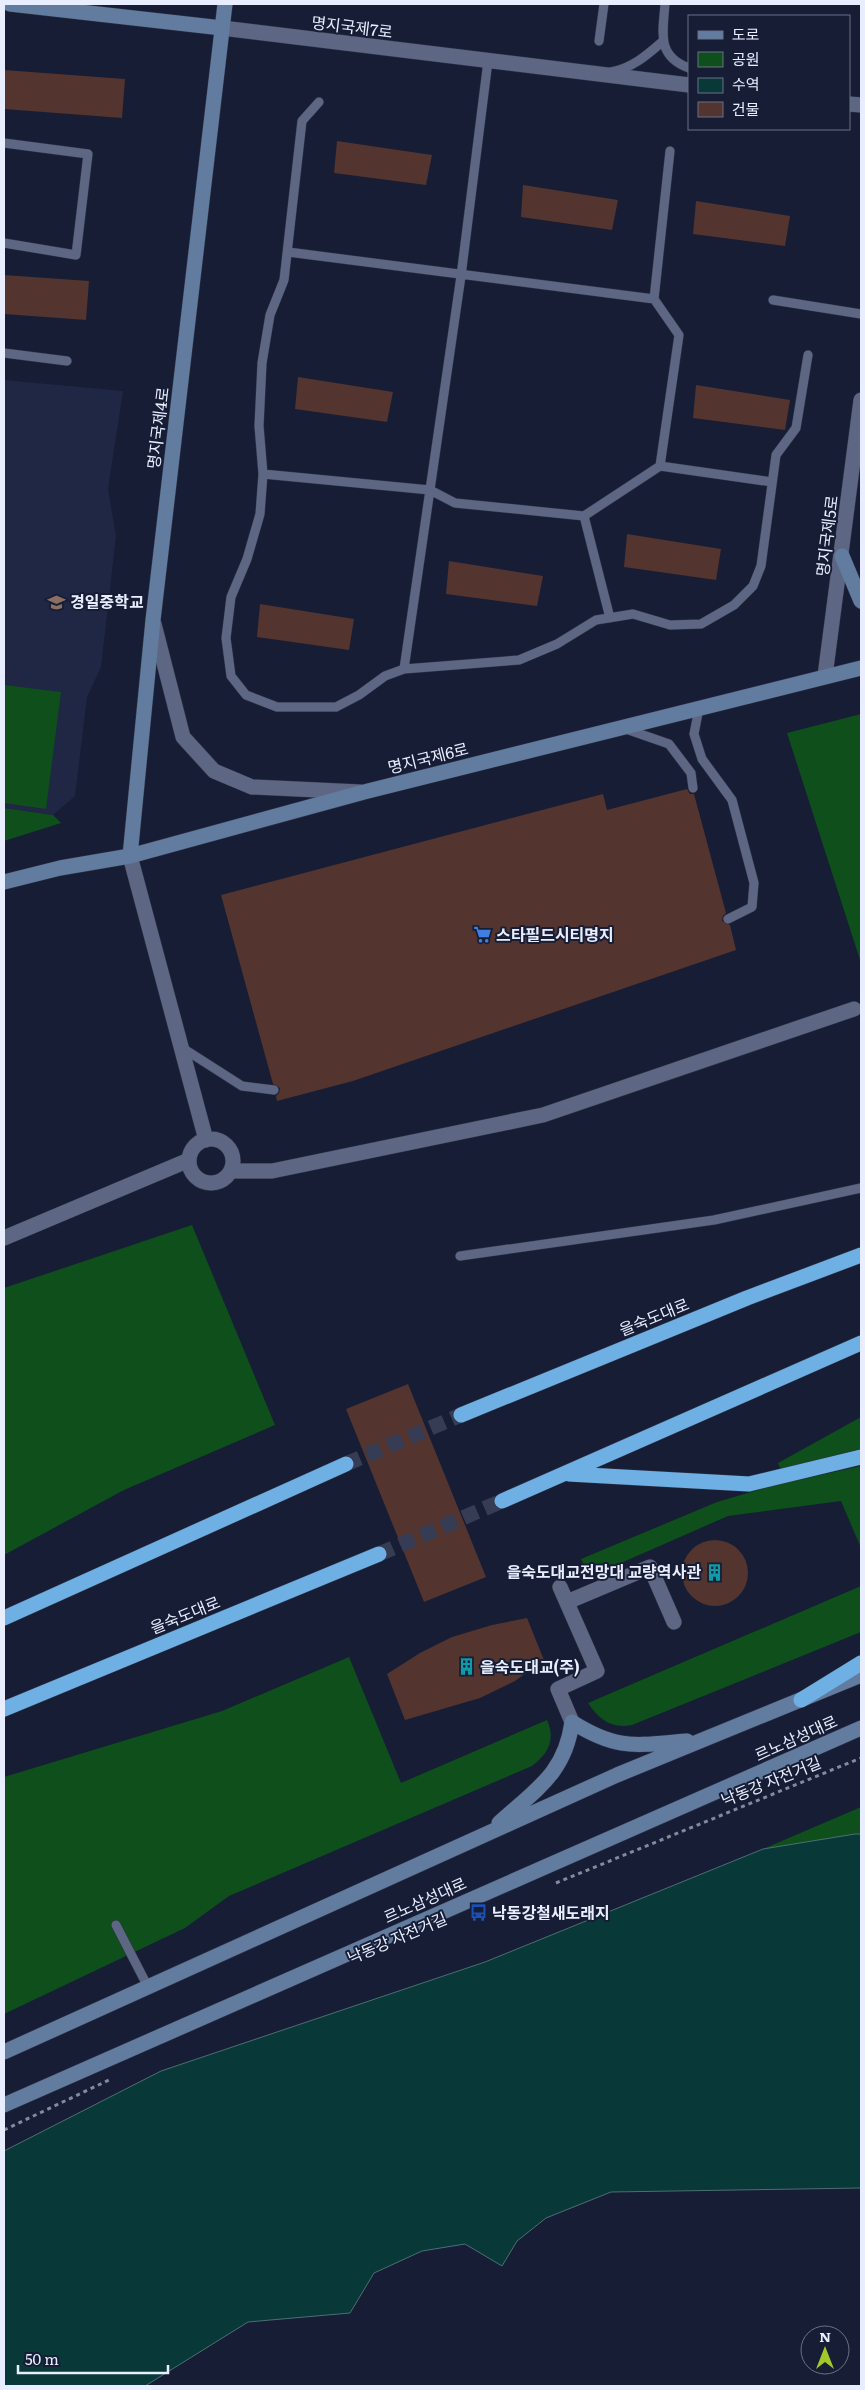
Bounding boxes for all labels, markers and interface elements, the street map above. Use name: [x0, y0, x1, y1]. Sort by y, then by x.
street label: 명지국제7로: [310, 9, 394, 43]
legend: [688, 15, 850, 130]
text: 도로: [732, 22, 760, 45]
text: 공원: [732, 47, 760, 70]
text: 수역: [732, 72, 760, 95]
text: 건물: [732, 97, 760, 120]
street label: 명지국제4로: [140, 385, 174, 470]
street label: 명지국제5로: [809, 494, 843, 578]
place label: 경일중학교: [70, 589, 144, 613]
school or university icon: 경일중학교: [46, 592, 66, 612]
street label: 명지국제6로: [385, 735, 471, 779]
place label: 스타필드시티명지: [496, 922, 614, 946]
supermarket icon: 스타필드시티명지: [472, 925, 492, 945]
street label: 을숙도대로: [615, 1291, 692, 1341]
place label: 을숙도대교전망대 교량역사관: [506, 1559, 701, 1583]
building icon: 을숙도대교전망대 교량역사관: [705, 1562, 725, 1582]
street label: 을숙도대로: [146, 1589, 223, 1639]
place label: 을숙도대교(주): [480, 1654, 580, 1678]
building icon: 을숙도대교(주): [456, 1657, 476, 1677]
street label: 르노삼성대로: [750, 1708, 841, 1766]
street label: 낙동강 자전거길: [717, 1749, 824, 1811]
street label: 르노삼성대로: [379, 1870, 470, 1928]
place label: 낙동강철새도래지: [492, 1900, 610, 1924]
bus stop icon: 낙동강철새도래지: [468, 1903, 488, 1923]
street label: 낙동강 자전거길: [343, 1905, 450, 1969]
north arrow: [800, 2325, 850, 2375]
text: N: [819, 2326, 831, 2346]
scale bar: [18, 2342, 168, 2374]
text: 50 m: [25, 2347, 59, 2370]

